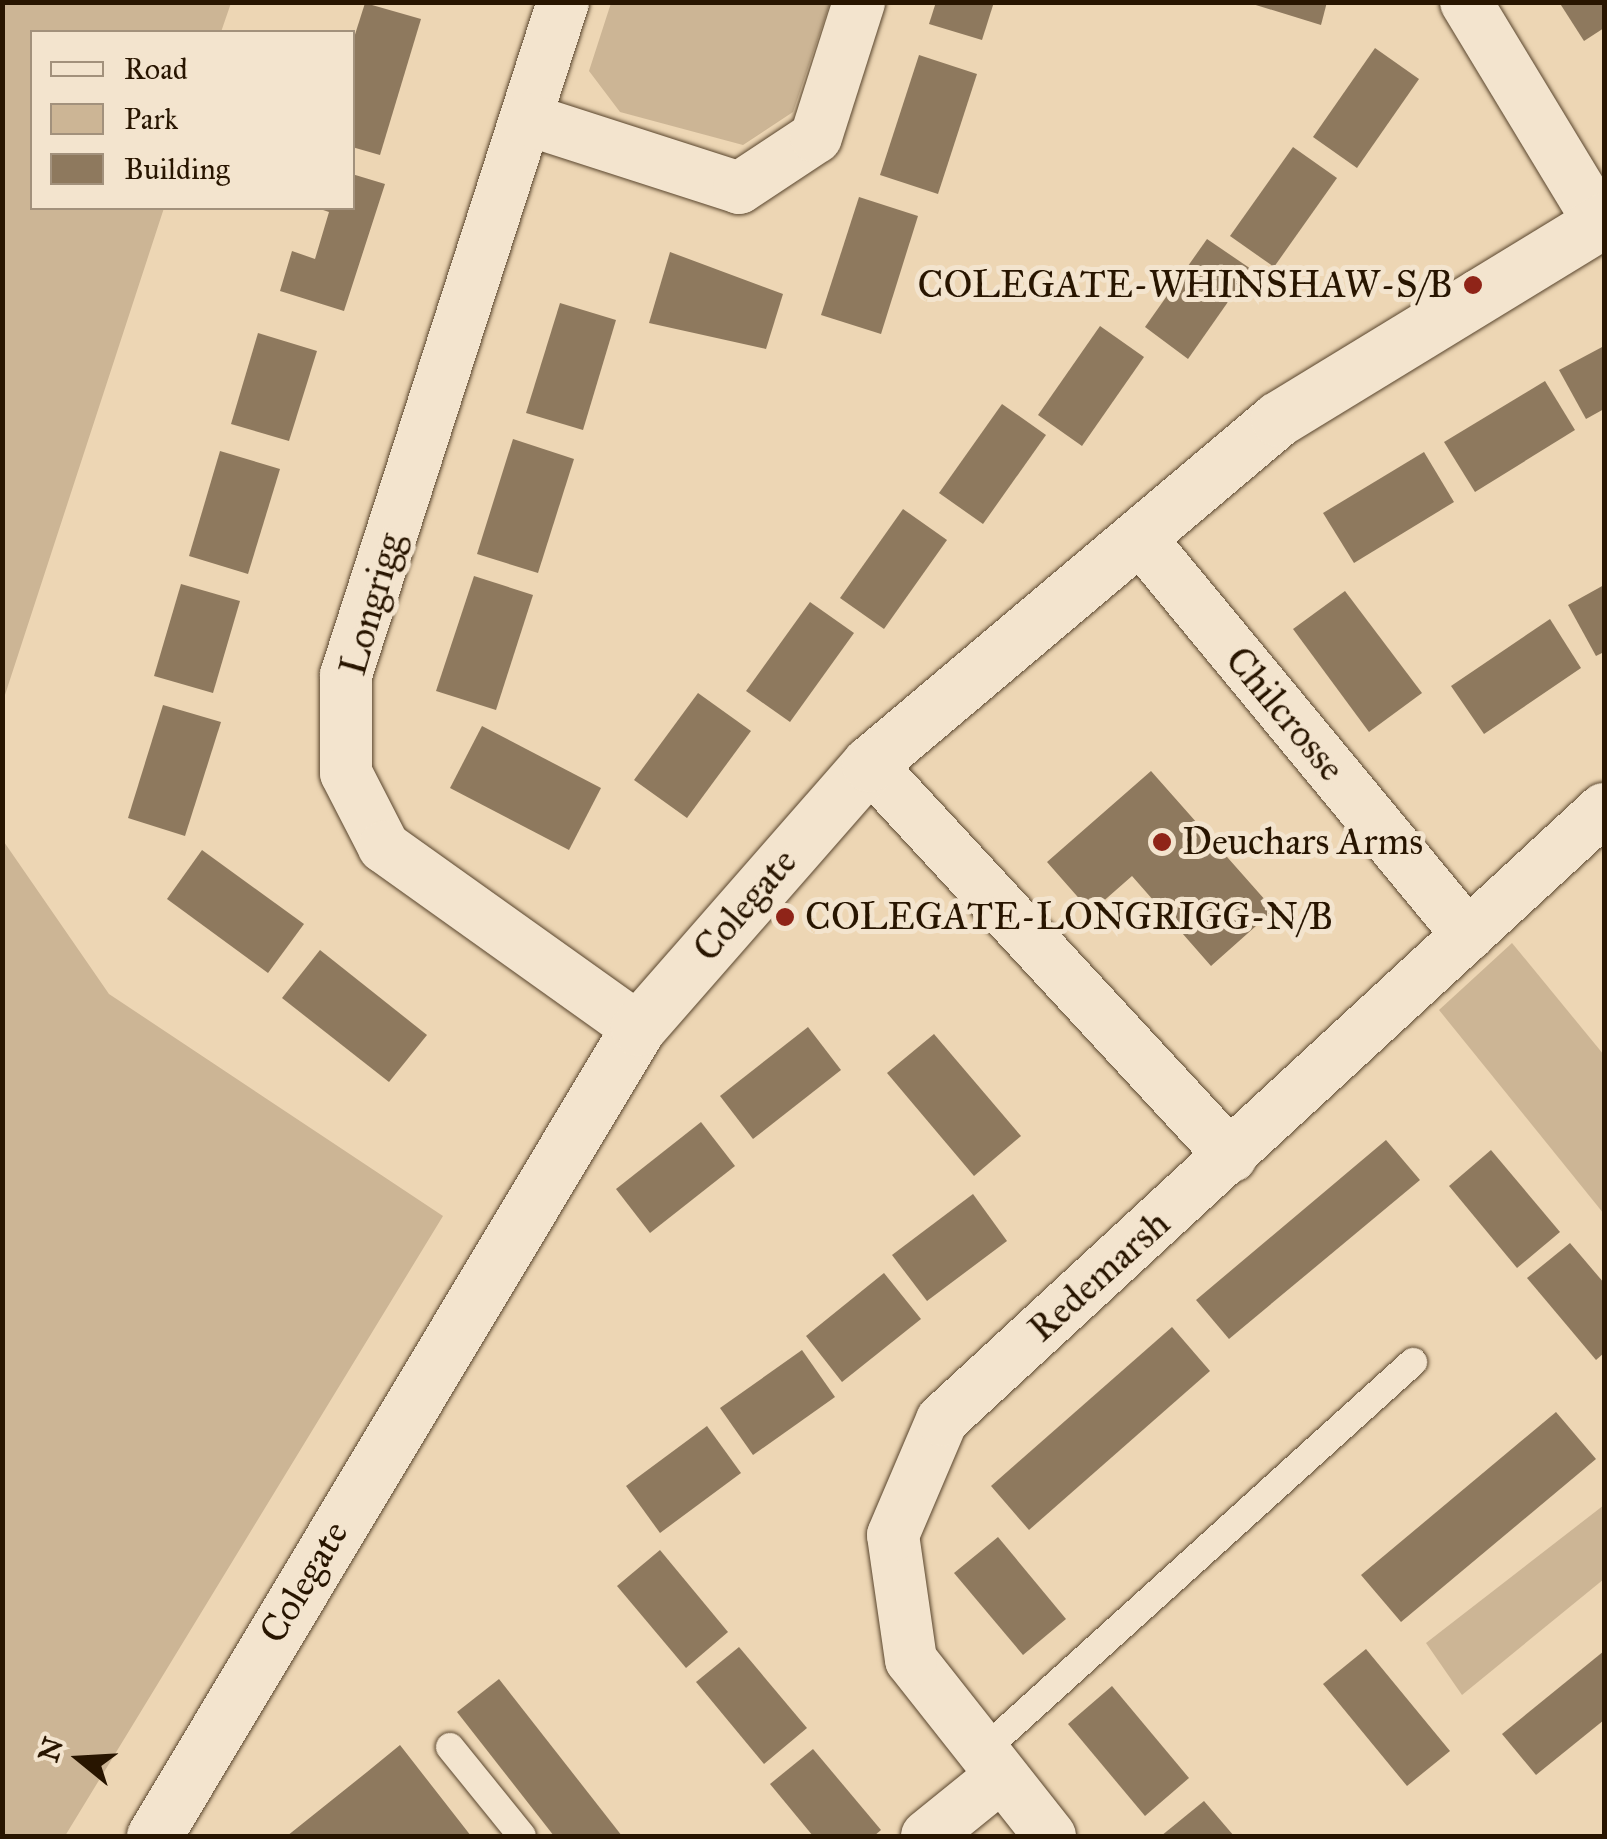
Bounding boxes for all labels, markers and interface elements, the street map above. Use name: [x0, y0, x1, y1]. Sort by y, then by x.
legend: [30, 30, 355, 210]
text: Road: [124, 51, 188, 87]
text: Park: [124, 101, 178, 137]
text: Building: [124, 151, 230, 187]
place label: COLEGATE-WHINSHAW-S/B: [918, 262, 1453, 308]
marker: COLEGATE-WHINSHAW-S/B: [1462, 274, 1484, 296]
street label: Longrigg: [330, 528, 414, 680]
street label: Chilcrosse: [1216, 638, 1354, 790]
place label: Deuchars Arms: [1182, 819, 1423, 865]
marker: Deuchars Arms: [1151, 831, 1173, 853]
street label: Colegate: [684, 839, 806, 971]
place label: COLEGATE-LONGRIGG-N/B: [805, 894, 1333, 940]
marker: COLEGATE-LONGRIGG-N/B: [774, 906, 796, 928]
street label: Redemarsh: [1019, 1201, 1179, 1351]
street label: Colegate: [250, 1513, 358, 1651]
north arrow: [30, 1709, 130, 1809]
text: N: [31, 1733, 71, 1766]

